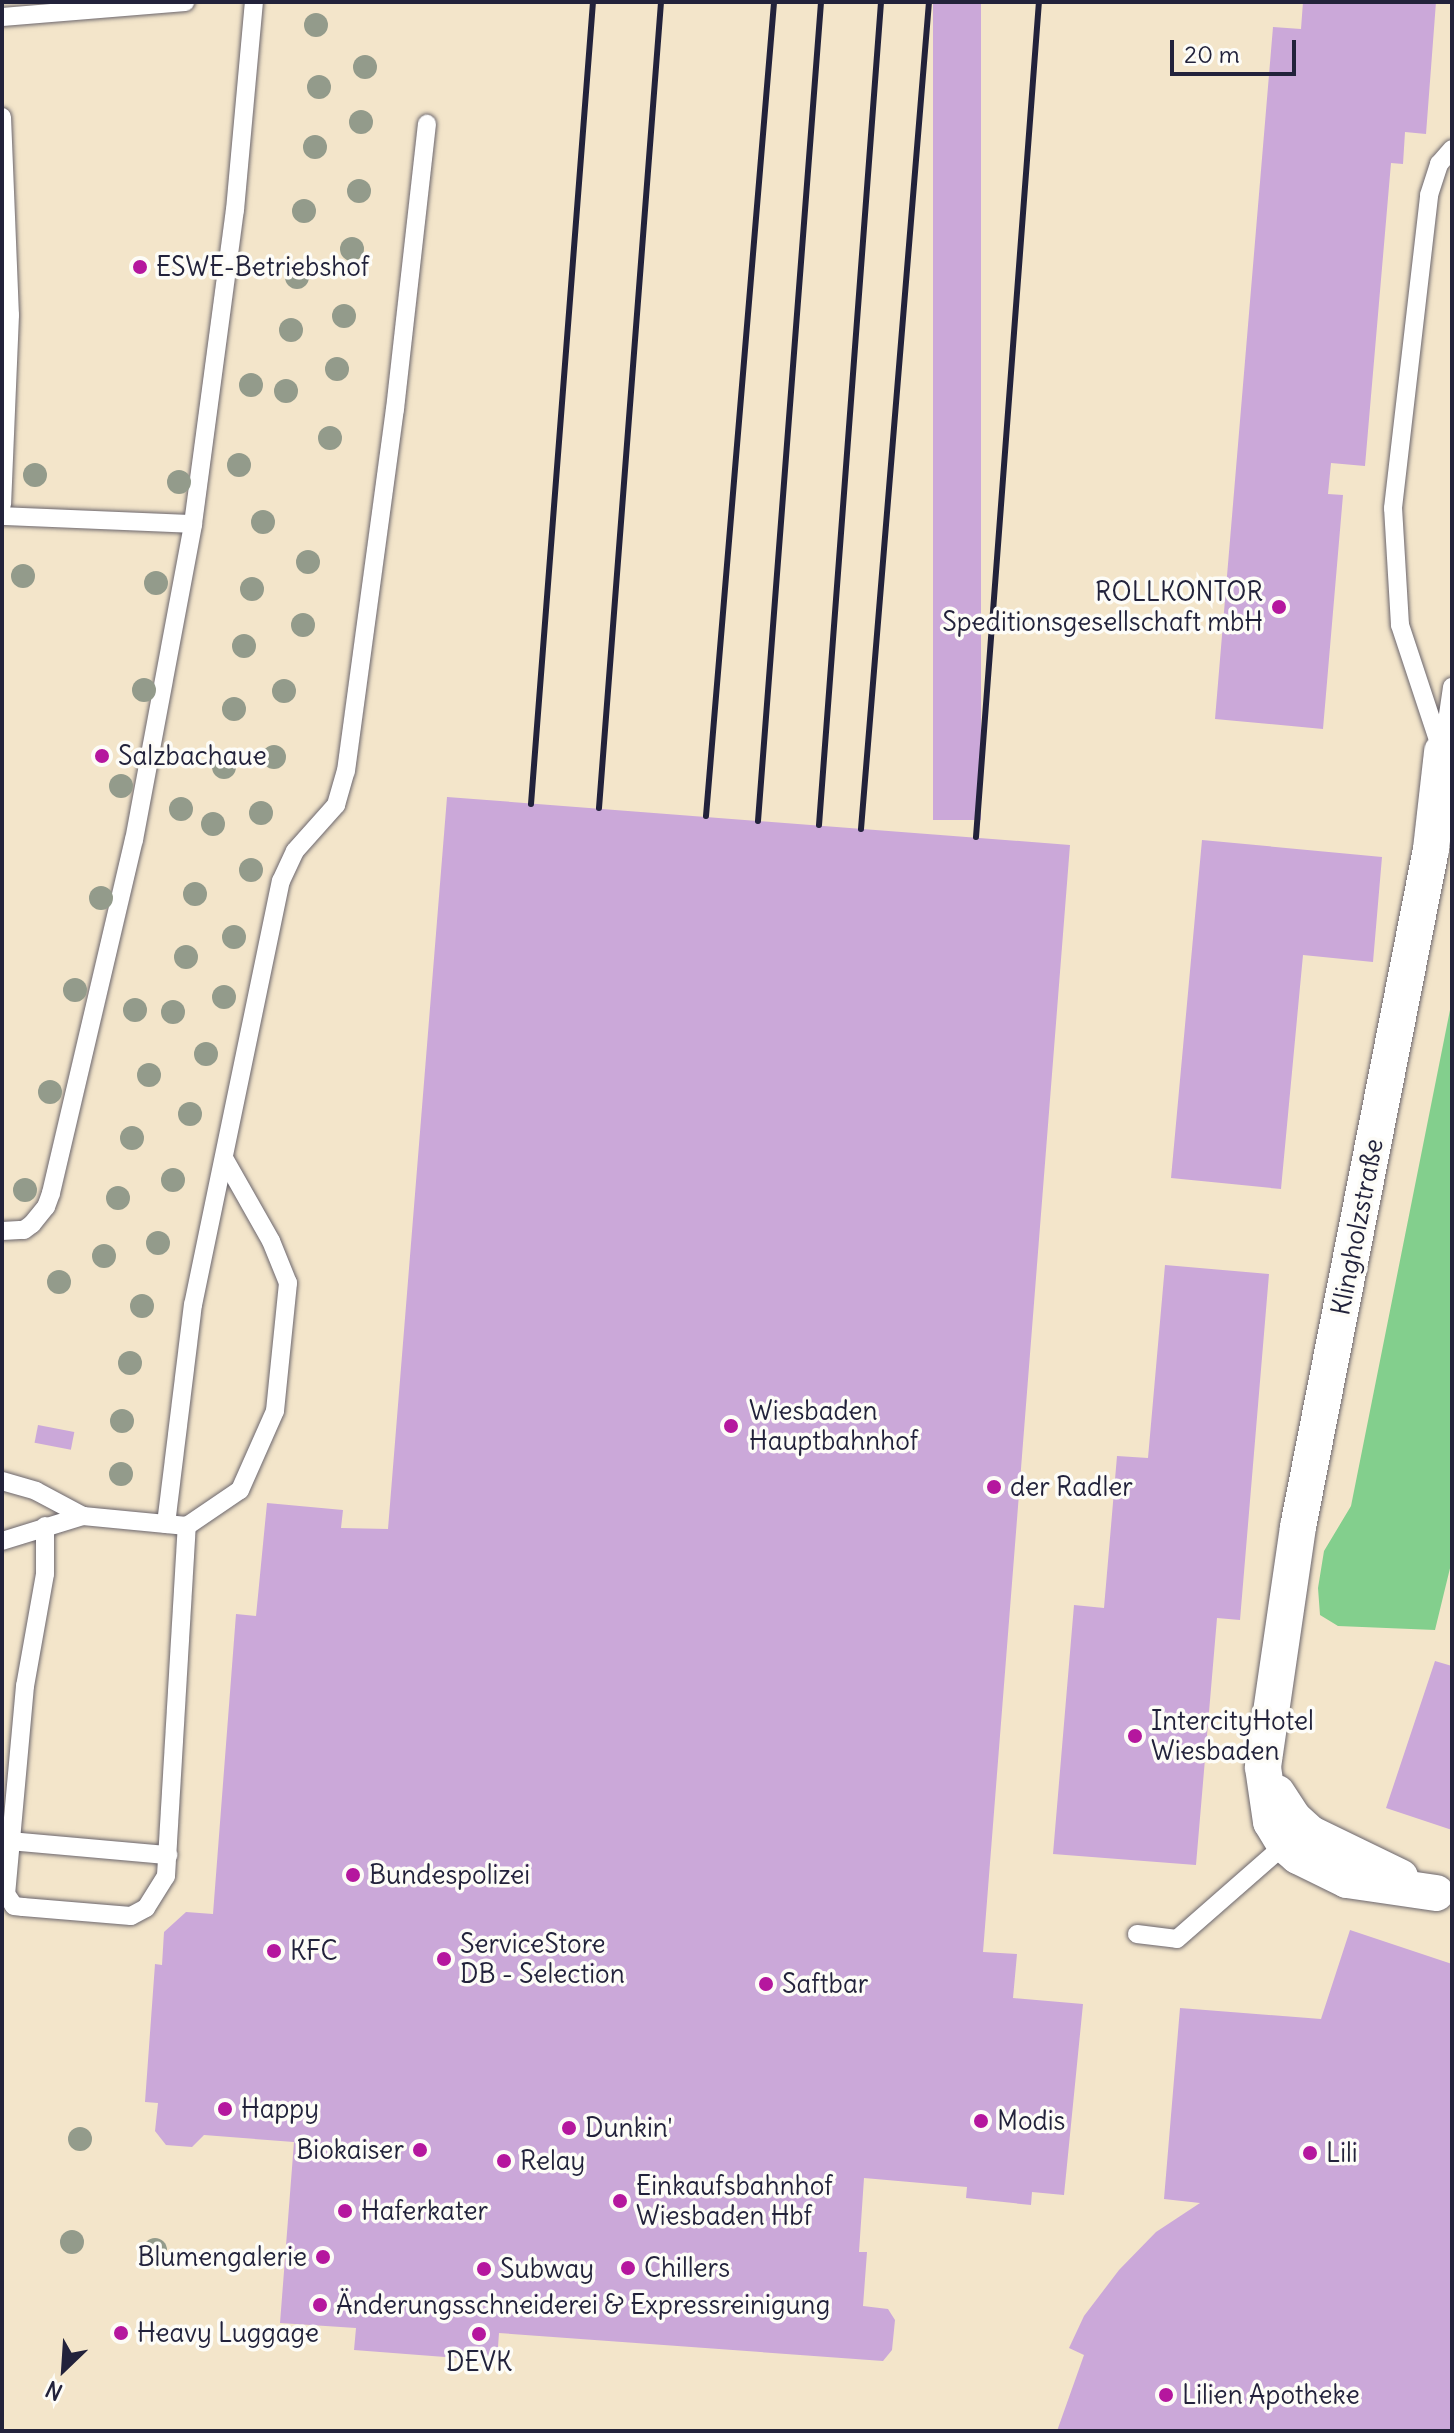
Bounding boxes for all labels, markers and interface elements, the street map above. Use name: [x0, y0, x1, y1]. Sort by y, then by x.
scale bar: [1174, 24, 1300, 74]
text: 20 m: [1184, 39, 1240, 69]
place label: ESWE-Betriebshof: [156, 251, 369, 283]
marker: ESWE-Betriebshof: [131, 258, 149, 276]
place label: ROLLKONTOR Speditionsgesellschaft mbH: [942, 576, 1263, 638]
marker: ROLLKONTOR Speditionsgesellschaft mbH: [1270, 598, 1288, 616]
place label: Salzbachaue: [118, 740, 267, 772]
marker: Salzbachaue: [93, 747, 111, 765]
street label: Klingholzstraße: [1325, 1136, 1389, 1318]
place label: Wiesbaden Hauptbahnhof: [749, 1395, 918, 1456]
marker: Wiesbaden Hauptbahnhof: [720, 1415, 742, 1437]
place label: der Radler: [1010, 1471, 1133, 1503]
marker: der Radler: [985, 1478, 1003, 1496]
place label: IntercityHotel Wiesbaden: [1151, 1705, 1314, 1766]
marker: IntercityHotel Wiesbaden: [1126, 1727, 1144, 1745]
place label: Bundespolizei: [369, 1859, 530, 1891]
marker: Bundespolizei: [344, 1866, 362, 1884]
place label: ServiceStore DB - Selection: [460, 1928, 625, 1990]
place label: KFC: [290, 1935, 338, 1967]
marker: KFC: [265, 1942, 283, 1960]
marker: ServiceStore DB - Selection: [435, 1950, 453, 1968]
place label: Saftbar: [782, 1968, 868, 2000]
marker: Saftbar: [757, 1975, 775, 1993]
place label: Happy: [241, 2093, 319, 2125]
marker: Happy: [216, 2100, 234, 2118]
place label: Modis: [997, 2105, 1065, 2137]
place label: Dunkin': [585, 2112, 672, 2144]
marker: Modis: [972, 2112, 990, 2130]
marker: Dunkin': [560, 2119, 578, 2137]
place label: Biokaiser: [296, 2134, 404, 2166]
place label: Lili: [1326, 2137, 1358, 2169]
marker: Biokaiser: [411, 2141, 429, 2159]
marker: Lili: [1301, 2144, 1319, 2162]
place label: Relay: [520, 2145, 585, 2177]
marker: Relay: [495, 2152, 513, 2170]
place label: Einkaufsbahnhof Wiesbaden Hbf: [636, 2170, 833, 2232]
marker: Einkaufsbahnhof Wiesbaden Hbf: [611, 2192, 629, 2210]
place label: Haferkater: [361, 2195, 488, 2227]
marker: Haferkater: [336, 2202, 354, 2220]
place label: Blumengalerie: [137, 2241, 307, 2273]
marker: Blumengalerie: [314, 2248, 332, 2266]
place label: Chillers: [644, 2252, 730, 2284]
place label: Subway: [500, 2253, 594, 2285]
marker: Chillers: [619, 2259, 637, 2277]
marker: Subway: [475, 2260, 493, 2278]
place label: Änderungsschneiderei & Expressreinigung: [336, 2289, 830, 2321]
marker: Änderungsschneiderei & Expressreinigung: [311, 2296, 329, 2314]
place label: Heavy Luggage: [137, 2317, 319, 2349]
marker: Heavy Luggage: [112, 2324, 130, 2342]
marker: DEVK: [470, 2325, 488, 2343]
north arrow: [24, 2329, 104, 2409]
place label: DEVK: [446, 2346, 512, 2378]
text: N: [41, 2375, 67, 2407]
place label: Lilien Apotheke: [1182, 2379, 1360, 2411]
marker: Lilien Apotheke: [1157, 2386, 1175, 2404]

